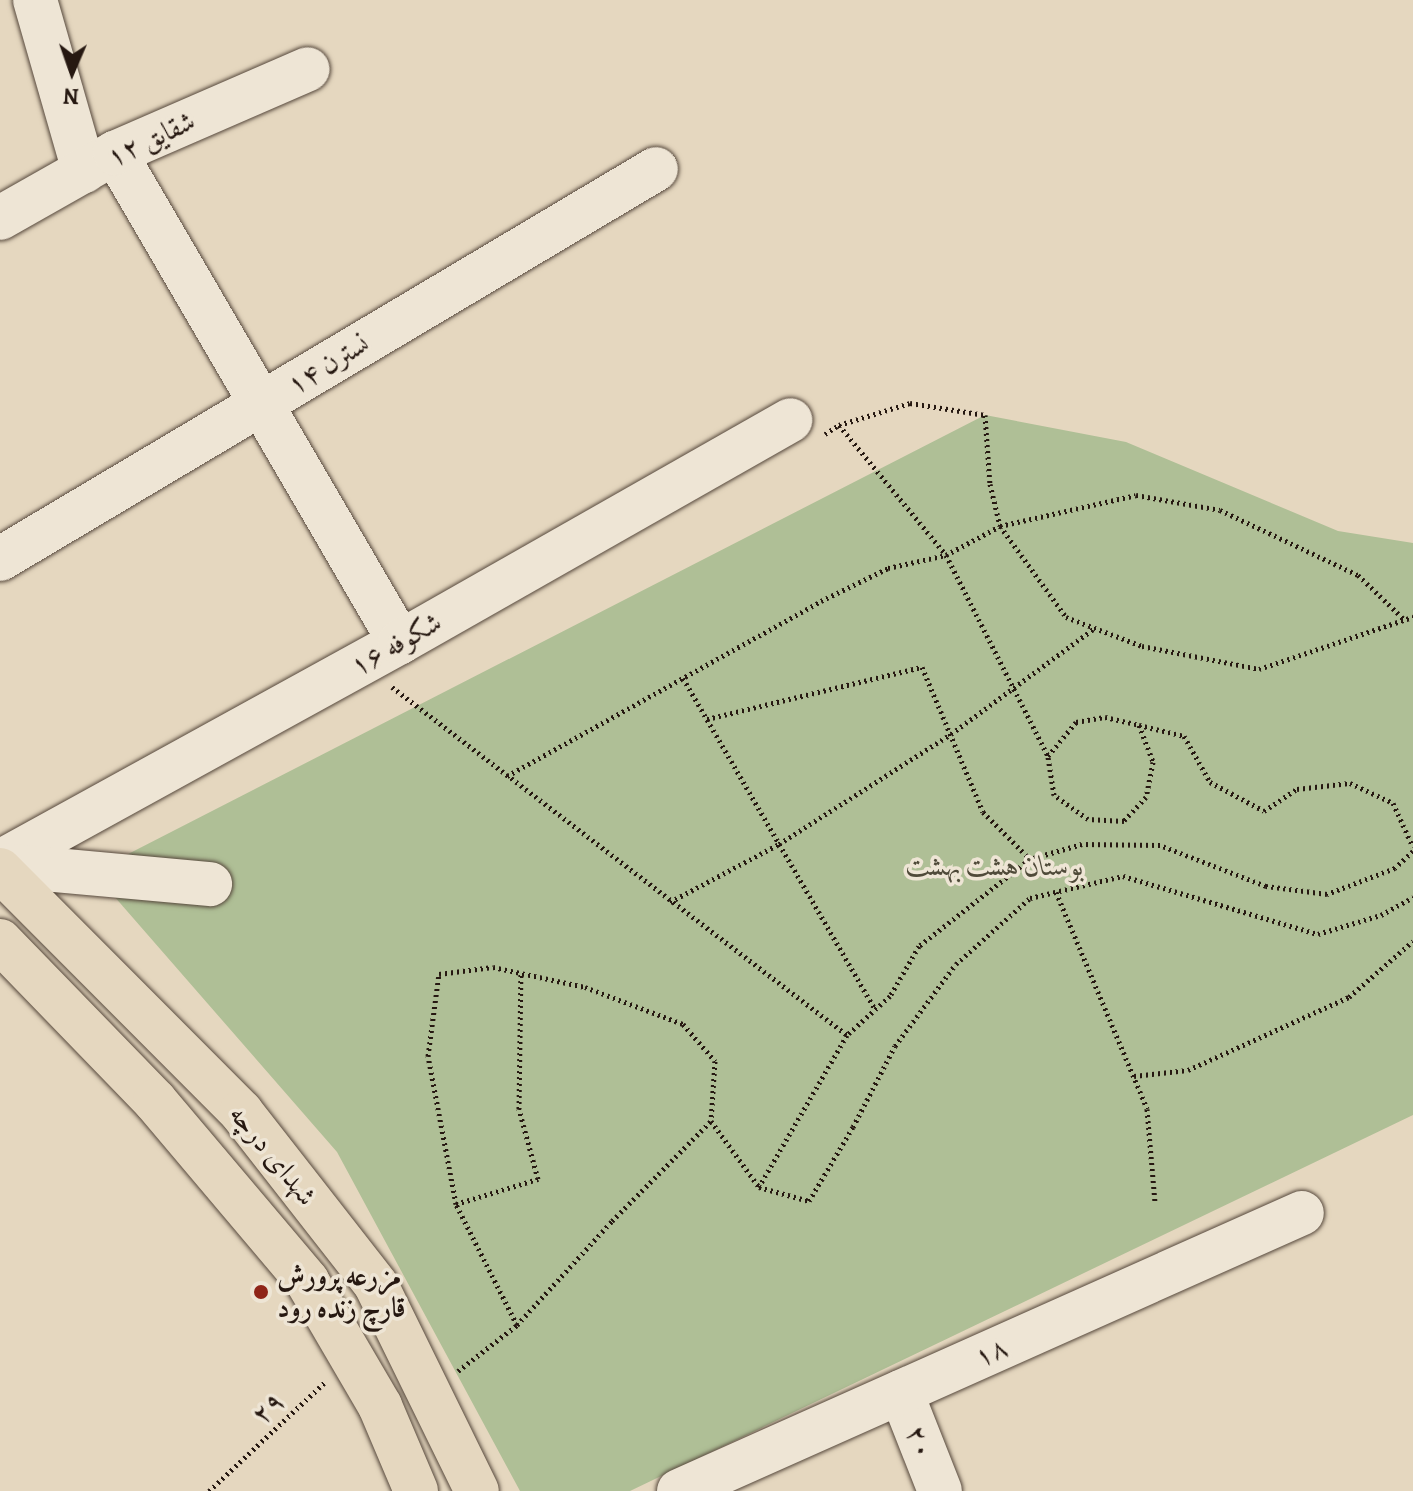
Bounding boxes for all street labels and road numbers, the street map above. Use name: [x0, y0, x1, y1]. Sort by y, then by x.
street label: شقایق ۱۲: [102, 104, 200, 174]
street label: نسترن ۱۴: [281, 327, 375, 401]
street label: شکوفه ۱۶: [344, 605, 448, 683]
street label: شهدای درچه: [222, 1098, 324, 1212]
street label: ۱۸: [969, 1330, 1013, 1374]
street label: ۲۹: [245, 1385, 291, 1431]
street label: ۲۰: [898, 1421, 942, 1463]

